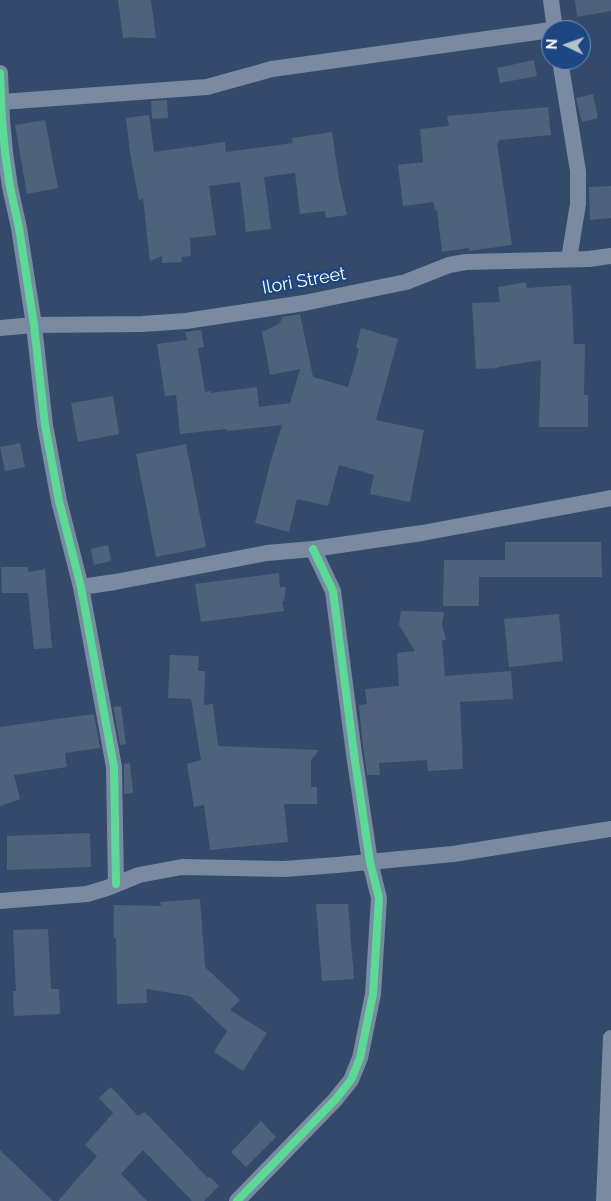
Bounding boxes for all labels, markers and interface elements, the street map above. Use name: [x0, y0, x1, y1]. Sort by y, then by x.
north arrow: [541, 20, 591, 70]
text: N: [544, 39, 560, 50]
street label: Ilori Street: [260, 263, 348, 299]

